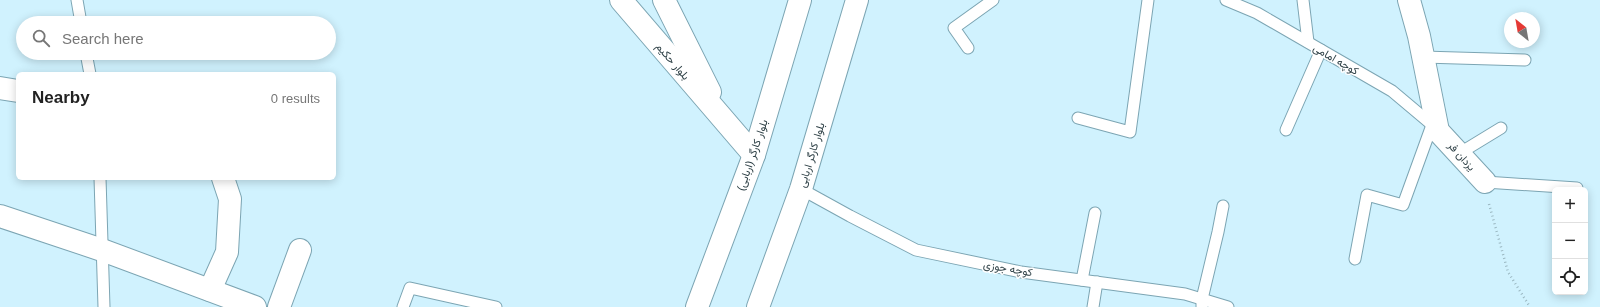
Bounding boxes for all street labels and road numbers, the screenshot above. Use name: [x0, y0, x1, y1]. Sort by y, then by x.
street label: بلوار حکیم: [652, 40, 692, 83]
street label: کوچه امامی: [1310, 41, 1361, 79]
street label: بلوار کارگر (اربابی): [734, 118, 771, 193]
street label: بلوار کارگر اربابی: [795, 121, 828, 189]
street label: یزدان فر: [1444, 138, 1478, 174]
street label: کوچه جوزی: [982, 258, 1034, 280]

